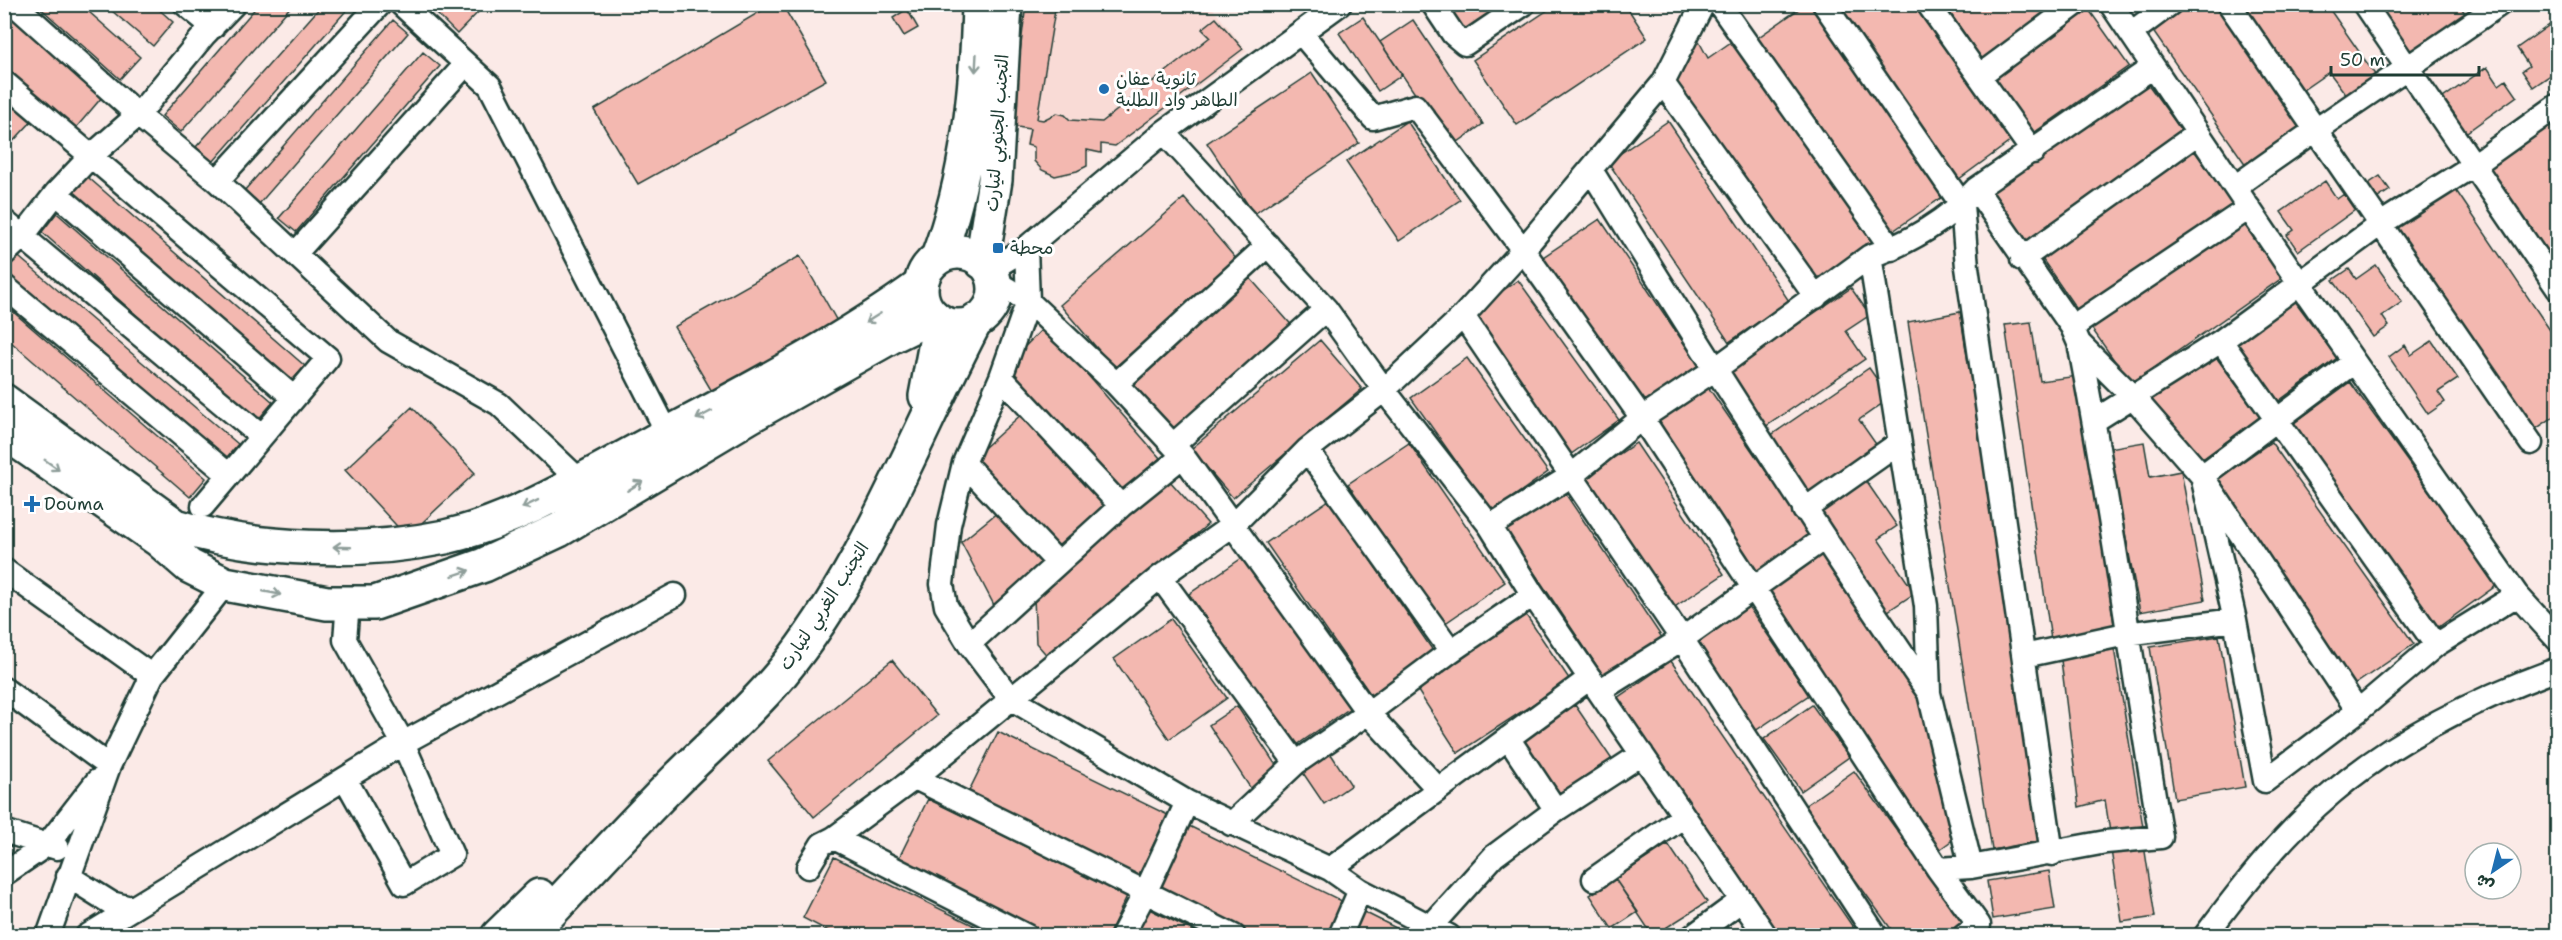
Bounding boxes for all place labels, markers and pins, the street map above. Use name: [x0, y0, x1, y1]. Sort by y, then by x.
place label: ثانوية عفان الطاهر واد الطلبة: [1116, 67, 1238, 112]
marker: ثانوية عفان الطاهر واد الطلبة: [1097, 82, 1111, 96]
place label: محطة: [1010, 236, 1054, 260]
marker: محطة: [991, 241, 1005, 255]
place label: Douma: [44, 492, 104, 516]
marker: Douma: [25, 497, 39, 511]

